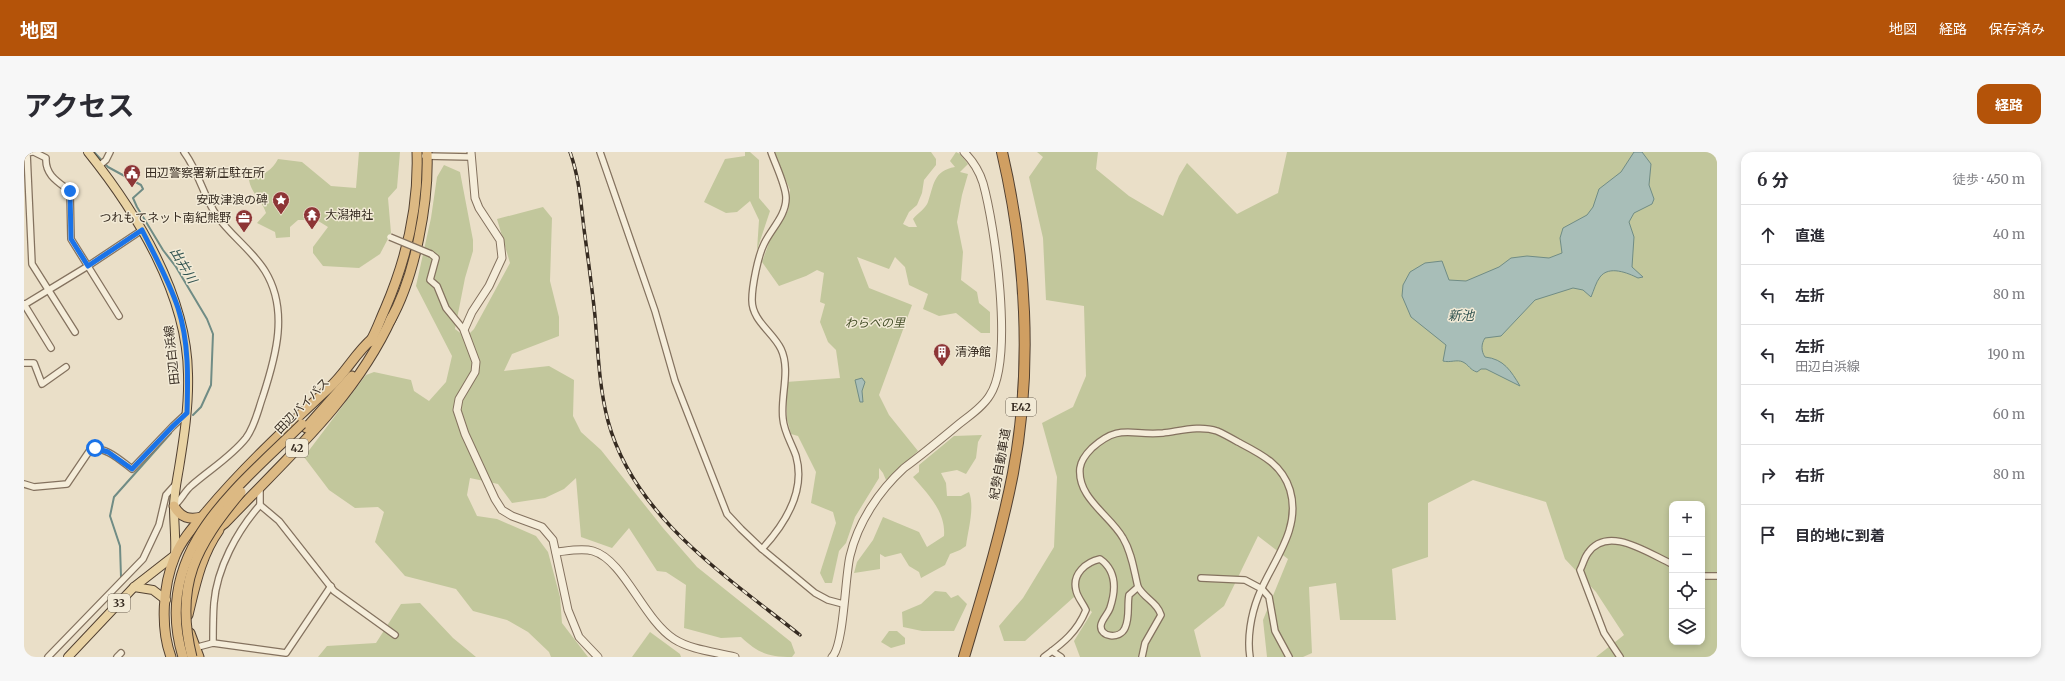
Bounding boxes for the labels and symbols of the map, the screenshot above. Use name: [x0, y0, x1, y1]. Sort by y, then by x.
public building icon: 田辺警察署新庄駐在所: [122, 163, 142, 188]
place label: 田辺警察署新庄駐在所: [145, 165, 265, 180]
route end: [61, 182, 79, 200]
place icon: 安政津浪の碑: [271, 190, 291, 215]
place label: 安政津浪の碑: [196, 192, 268, 207]
temple icon: 大潟神社: [302, 205, 322, 230]
place label: 大潟神社: [325, 207, 373, 222]
office icon: つれもてネット南紀熊野: [234, 208, 254, 233]
place label: つれもてネット南紀熊野: [99, 210, 231, 225]
water label: 出井川: [166, 244, 202, 288]
water label: 新池: [1448, 307, 1476, 324]
park label: わらべの里: [845, 315, 906, 330]
street label: 田辺白浜線: [161, 324, 182, 386]
building icon: 清浄館: [932, 342, 952, 367]
place label: 清浄館: [955, 344, 991, 359]
street label: 田辺バイパス: [271, 375, 332, 437]
road number: E42: [1006, 398, 1036, 416]
street label: 紀勢自動車道: [986, 427, 1013, 501]
route start: [86, 439, 104, 457]
road number: 42: [286, 439, 308, 457]
road number: 33: [108, 594, 130, 612]

